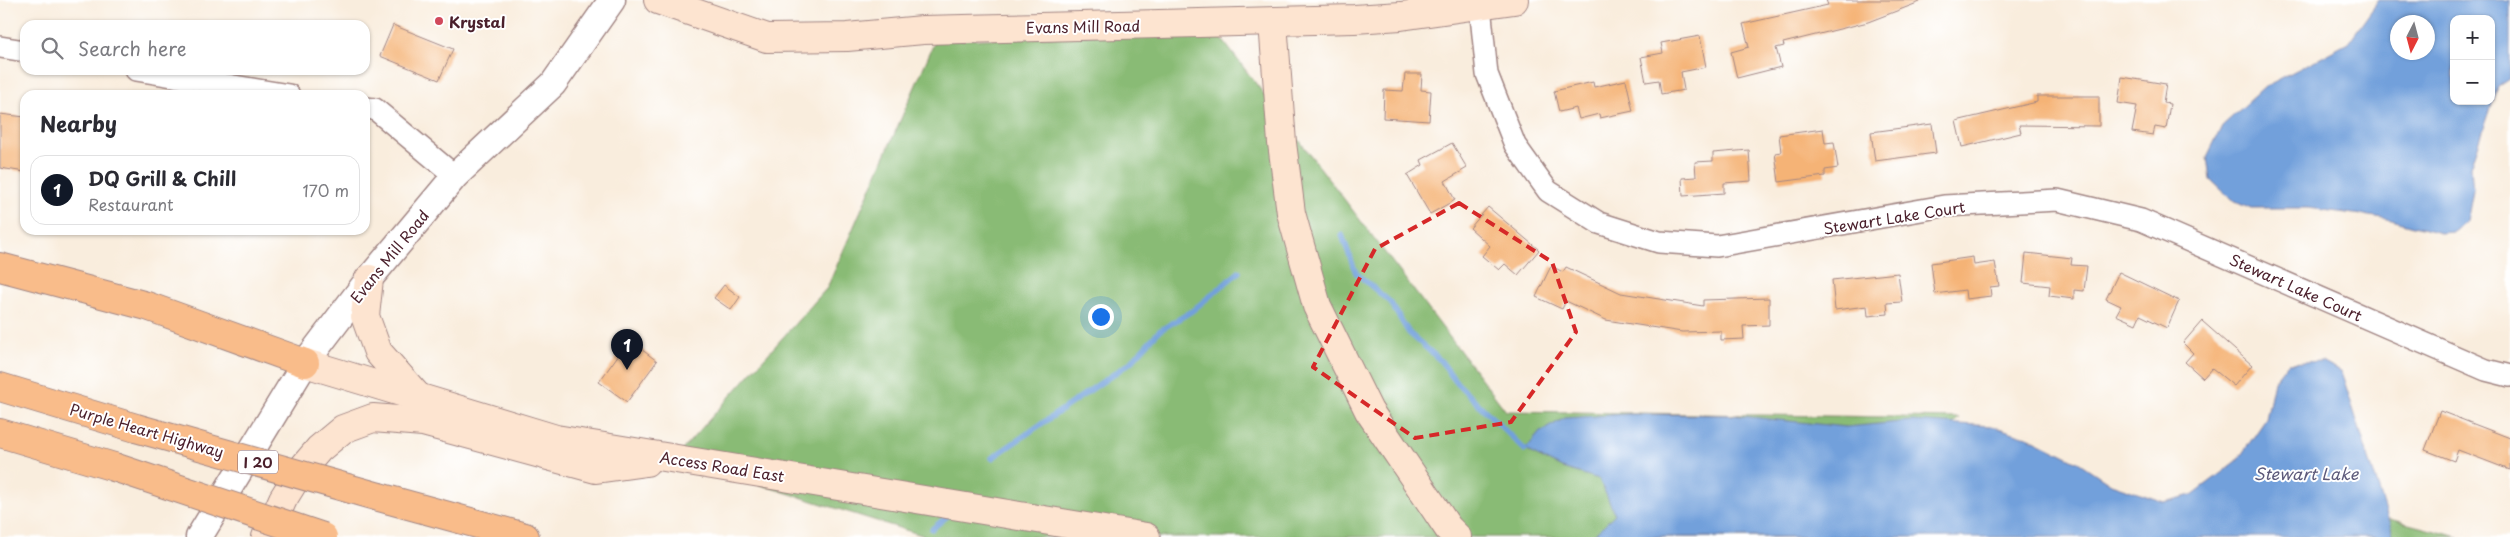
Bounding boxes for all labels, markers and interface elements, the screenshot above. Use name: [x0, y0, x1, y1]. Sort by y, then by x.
place label: Krystal: [449, 10, 505, 33]
street label: Evans Mill Road: [1026, 14, 1140, 38]
marker: Krystal: [433, 15, 445, 27]
north arrow: [2390, 15, 2435, 60]
map controls: [2450, 15, 2495, 105]
button: +: [2450, 15, 2495, 60]
search box: [20, 20, 370, 75]
icon: search: [38, 34, 66, 62]
text: Search here: [78, 34, 187, 62]
button: −: [2450, 60, 2495, 105]
text: Nearby: [40, 107, 117, 139]
text: DQ Grill & Chill: [88, 164, 236, 192]
text: 1: [53, 178, 61, 202]
text: 170 m: [303, 178, 349, 202]
text: Restaurant: [88, 192, 174, 216]
street label: Stewart Lake Court: [1821, 194, 1967, 240]
street label: Evans Mill Road: [344, 204, 434, 308]
street label: Stewart Lake Court: [2226, 247, 2366, 327]
your location: [1088, 304, 1114, 330]
pin: 1: [611, 329, 643, 370]
street label: Purple Heart Highway: [67, 397, 227, 463]
street label: Access Road East: [658, 445, 786, 487]
road number: I 20: [238, 451, 278, 474]
water label: Stewart Lake: [2254, 461, 2360, 485]

